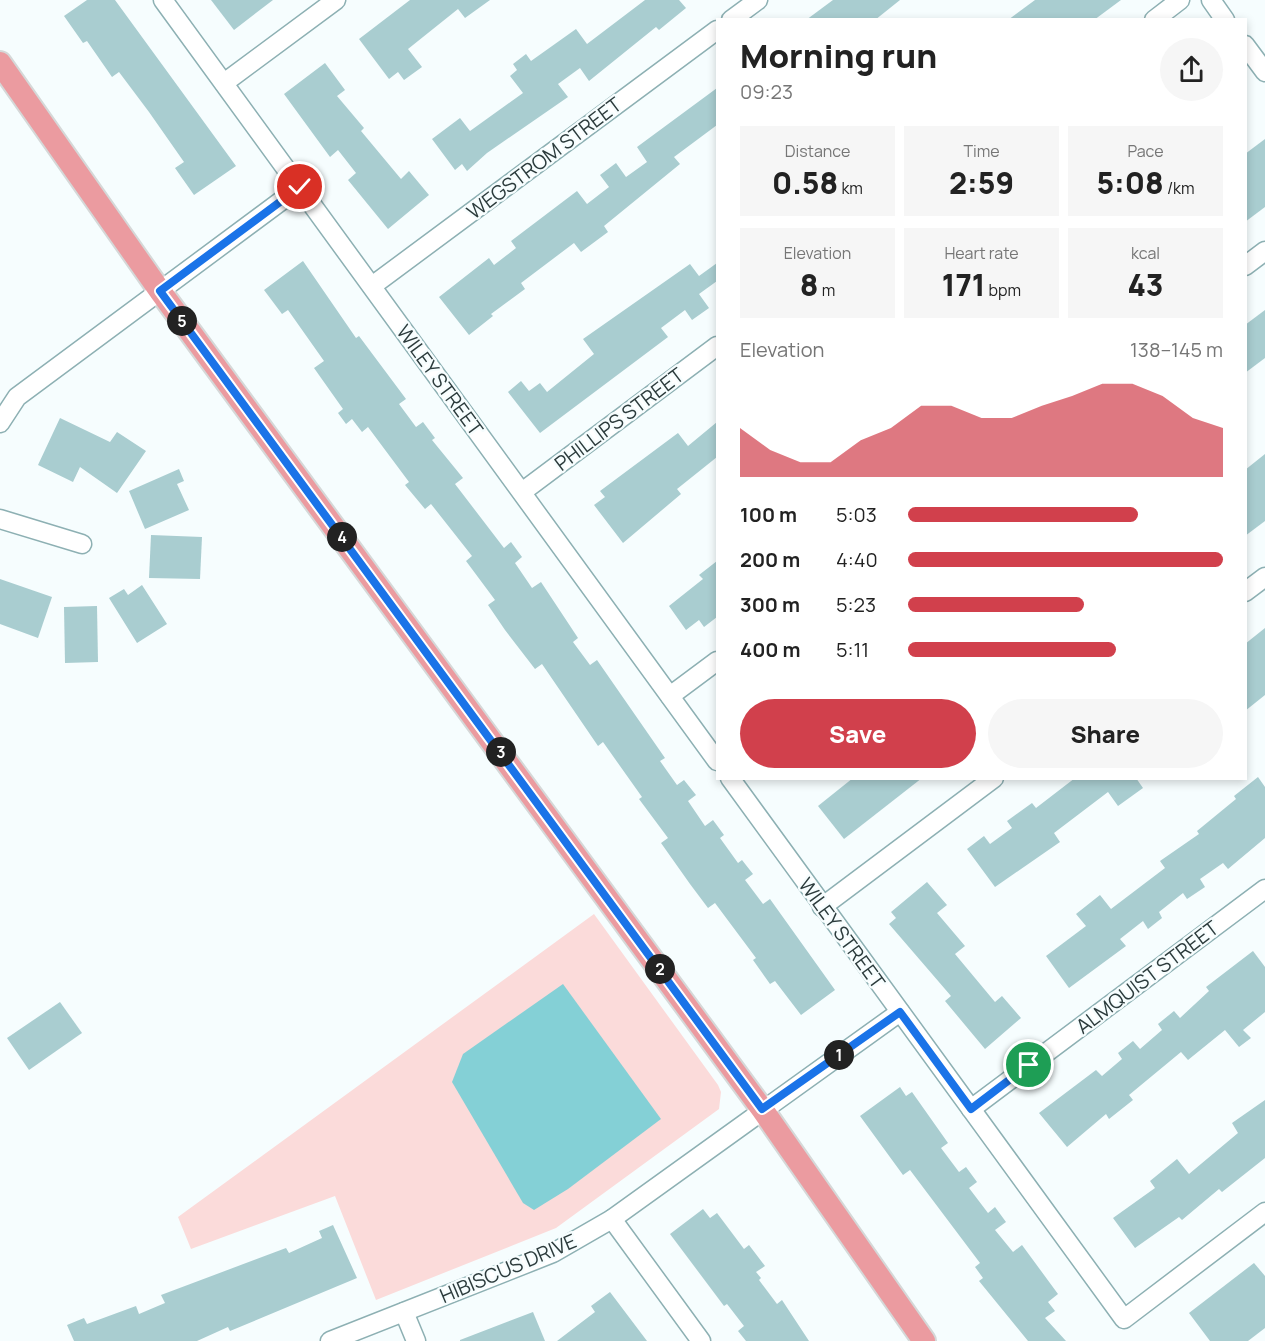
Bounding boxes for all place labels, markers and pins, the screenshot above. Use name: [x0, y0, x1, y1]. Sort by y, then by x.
pin: [274, 161, 325, 212]
pin: 5: [167, 306, 197, 336]
pin: 4: [327, 522, 357, 552]
pin: 3: [486, 737, 516, 767]
pin: 2: [645, 954, 675, 984]
pin: [1003, 1039, 1054, 1090]
pin: 1: [824, 1040, 854, 1070]

